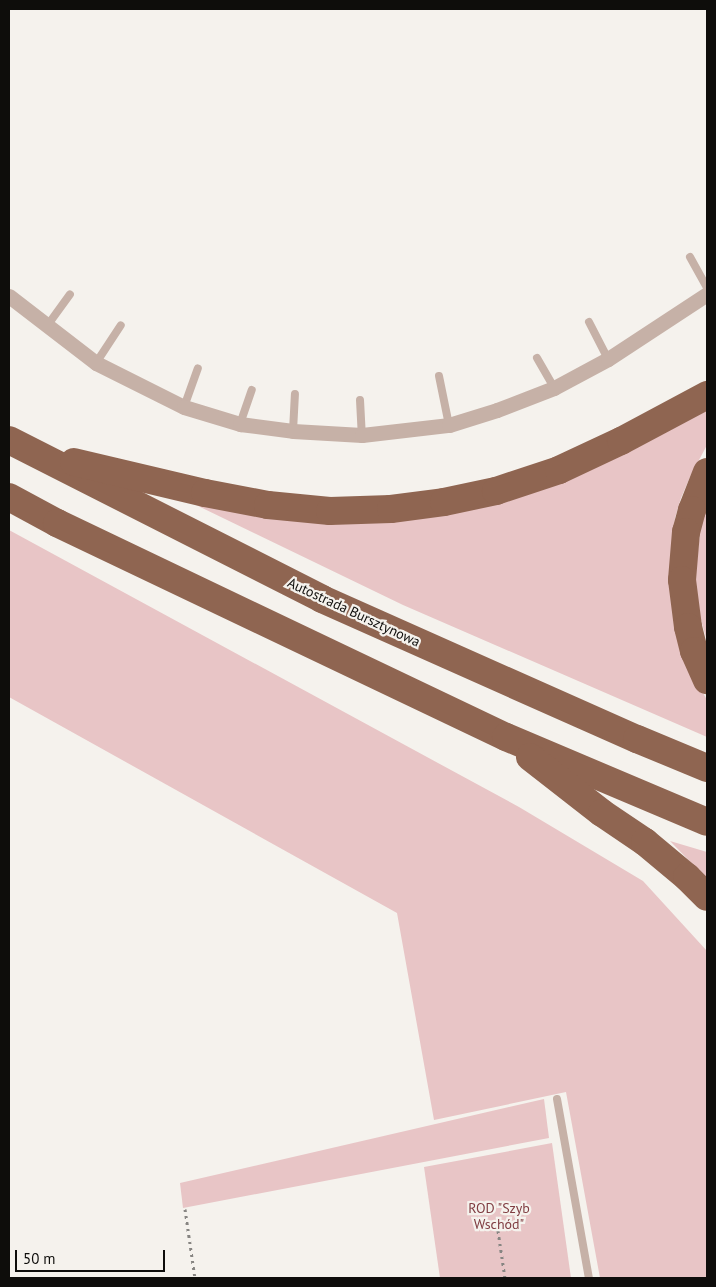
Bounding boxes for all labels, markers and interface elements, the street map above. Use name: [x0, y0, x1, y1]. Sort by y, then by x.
street label: Autostrada Bursztynowa: [285, 574, 423, 650]
park label: ROD "Szyb Wschód": [468, 1200, 530, 1232]
scale bar: [18, 1240, 168, 1272]
text: 50 m: [23, 1249, 56, 1268]

